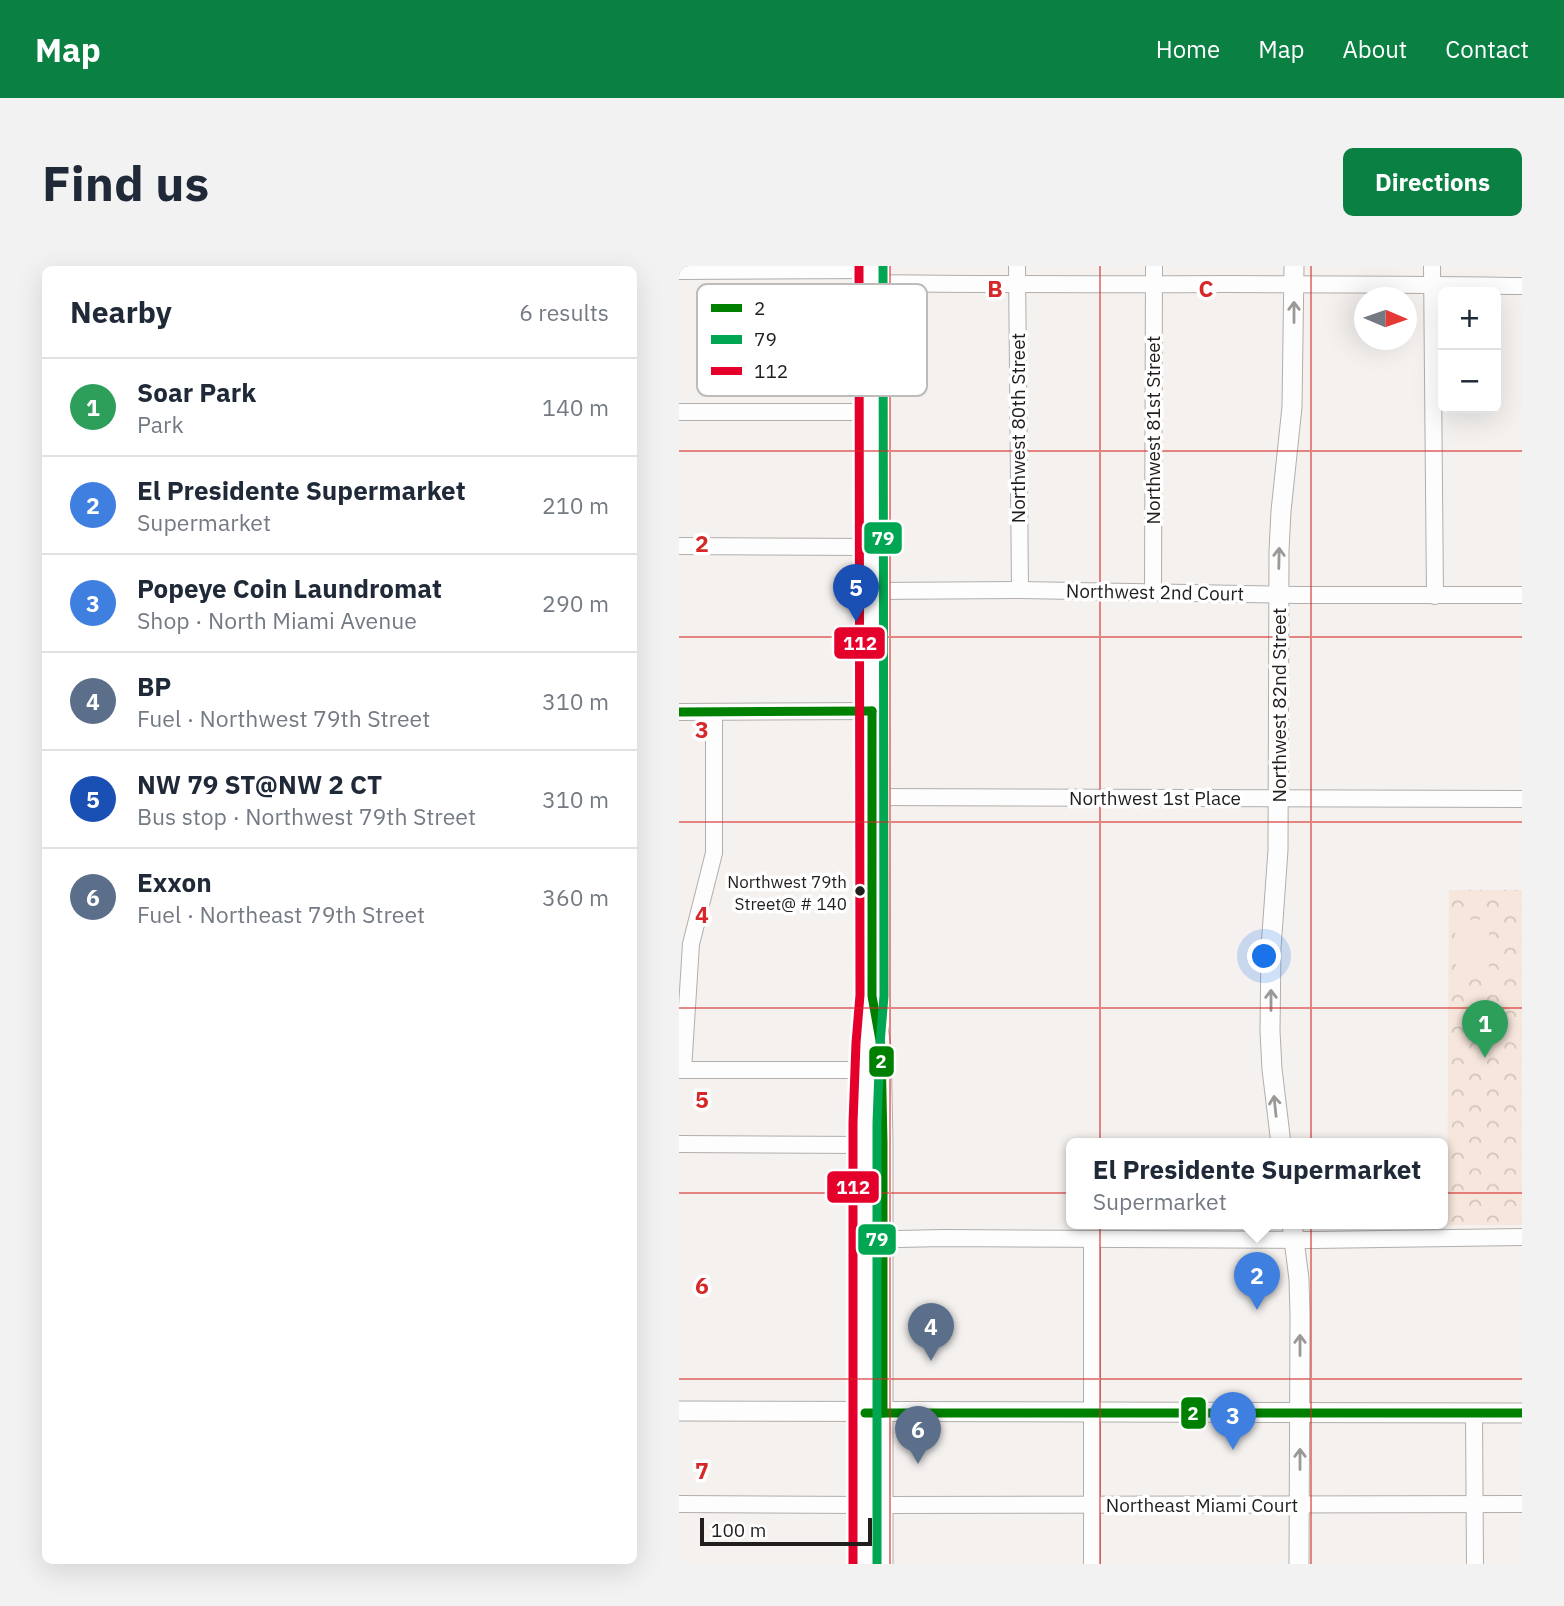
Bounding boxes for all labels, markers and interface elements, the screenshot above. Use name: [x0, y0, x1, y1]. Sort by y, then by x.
text: Map: [35, 28, 101, 71]
text: Home: [1156, 33, 1220, 65]
text: Map: [1258, 33, 1304, 65]
text: About: [1342, 33, 1407, 65]
text: Contact: [1445, 33, 1529, 65]
button: Directions: [1343, 148, 1522, 216]
text: Find us: [42, 151, 209, 214]
text: B: [987, 273, 1003, 303]
text: C: [1199, 273, 1214, 303]
legend: [697, 284, 927, 396]
north arrow: [1354, 287, 1417, 350]
map controls: [1438, 287, 1501, 413]
button: +: [1438, 287, 1501, 350]
text: Nearby: [70, 292, 172, 331]
text: 2: [754, 296, 765, 320]
text: 6 results: [519, 297, 609, 327]
one-way arrow: [1287, 301, 1301, 324]
text: 79: [754, 327, 777, 351]
street label: Northwest 80th Street: [1006, 333, 1030, 523]
street label: Northwest 81st Street: [1141, 336, 1165, 524]
button: −: [1438, 350, 1501, 413]
text: 112: [754, 359, 788, 383]
text: Soar Park: [137, 375, 256, 409]
text: 1: [86, 392, 100, 422]
text: 140 m: [542, 392, 609, 422]
text: Park: [137, 409, 184, 439]
text: El Presidente Supermarket: [137, 473, 466, 507]
text: 2: [86, 490, 100, 520]
text: 210 m: [542, 490, 609, 520]
text: Supermarket: [137, 507, 271, 537]
line badge: 79: [863, 521, 903, 555]
text: 79: [872, 526, 894, 550]
text: 2: [695, 528, 709, 558]
one-way arrow: [1272, 547, 1286, 570]
pin: 5: [833, 564, 879, 622]
text: Popeye Coin Laundromat: [137, 571, 442, 605]
street label: Northwest 2nd Court: [1066, 578, 1244, 606]
text: 3: [86, 588, 100, 618]
text: 290 m: [542, 588, 609, 618]
text: Shop · North Miami Avenue: [137, 605, 417, 635]
street label: Northwest 82nd Street: [1267, 608, 1291, 802]
line badge: 112: [833, 626, 886, 660]
text: 112: [843, 631, 877, 655]
text: BP: [137, 669, 171, 703]
text: 4: [86, 686, 100, 716]
text: 310 m: [542, 686, 609, 716]
text: Fuel · Northwest 79th Street: [137, 703, 430, 733]
text: 3: [695, 714, 709, 744]
text: NW 79 ST@NW 2 CT: [137, 767, 382, 801]
text: 5: [86, 784, 100, 814]
text: 310 m: [542, 784, 609, 814]
street label: Northwest 1st Place: [1069, 786, 1241, 810]
text: Bus stop · Northwest 79th Street: [137, 801, 476, 831]
text: Exxon: [137, 865, 212, 899]
place label: Northwest 79th Street@ # 140: [727, 871, 847, 915]
text: 6: [86, 882, 100, 912]
text: 360 m: [542, 882, 609, 912]
marker: Northwest 79th Street@ # 140: [853, 884, 867, 898]
text: Fuel · Northeast 79th Street: [137, 899, 425, 929]
text: 4: [695, 899, 709, 929]
your location: [1247, 939, 1281, 973]
one-way arrow: [1264, 989, 1277, 1012]
pin: 1: [1462, 1000, 1508, 1058]
line badge: 2: [868, 1045, 895, 1078]
text: 2: [875, 1049, 887, 1073]
text: 5: [695, 1084, 709, 1114]
one-way arrow: [1269, 1095, 1282, 1118]
popup: [1066, 1138, 1448, 1229]
text: El Presidente Supermarket: [1093, 1152, 1421, 1186]
line badge: 112: [826, 1170, 880, 1204]
text: 112: [836, 1175, 870, 1199]
text: Supermarket: [1093, 1186, 1227, 1216]
line badge: 79: [857, 1223, 897, 1256]
text: 79: [866, 1227, 888, 1251]
pin: 2: [1234, 1252, 1280, 1310]
text: 6: [695, 1270, 709, 1300]
pin: 4: [908, 1303, 954, 1361]
one-way arrow: [1293, 1334, 1307, 1357]
pin: 3: [1210, 1392, 1256, 1450]
line badge: 2: [1180, 1396, 1207, 1430]
text: 2: [1187, 1401, 1199, 1425]
pin: 6: [895, 1406, 941, 1464]
one-way arrow: [1293, 1448, 1307, 1471]
text: 7: [695, 1455, 709, 1485]
street label: Northeast Miami Court: [1106, 1493, 1298, 1517]
scale bar: [700, 1515, 871, 1547]
text: 100 m: [711, 1518, 766, 1542]

